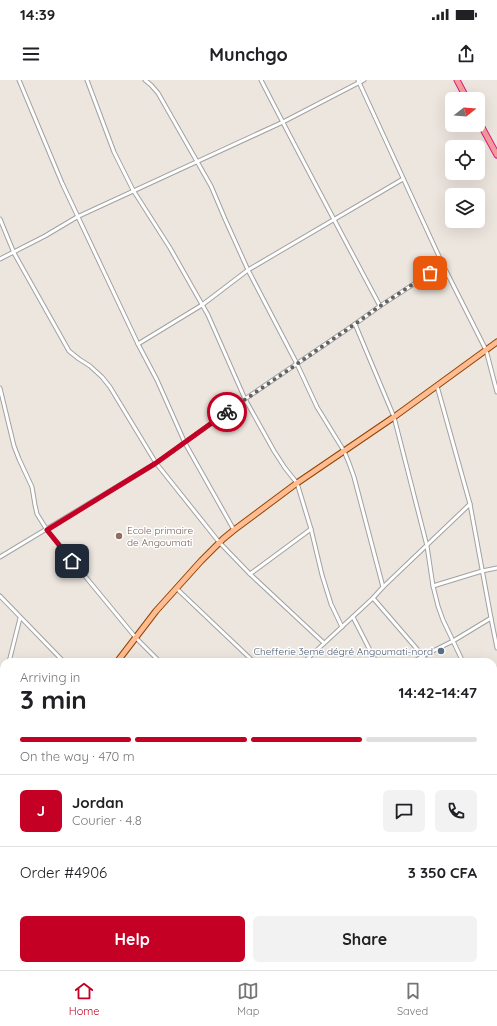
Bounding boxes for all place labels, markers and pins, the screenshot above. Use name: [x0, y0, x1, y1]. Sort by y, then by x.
pin: [413, 256, 447, 290]
place label: Ecole primaire de Angoumati: [127, 524, 193, 549]
marker: Ecole primaire de Angoumati: [114, 531, 124, 541]
pin: [55, 544, 89, 578]
place label: Chefferie 3eme dégré Angoumati-nord: [253, 645, 433, 658]
marker: Chefferie 3eme dégré Angoumati-nord: [436, 646, 446, 656]

